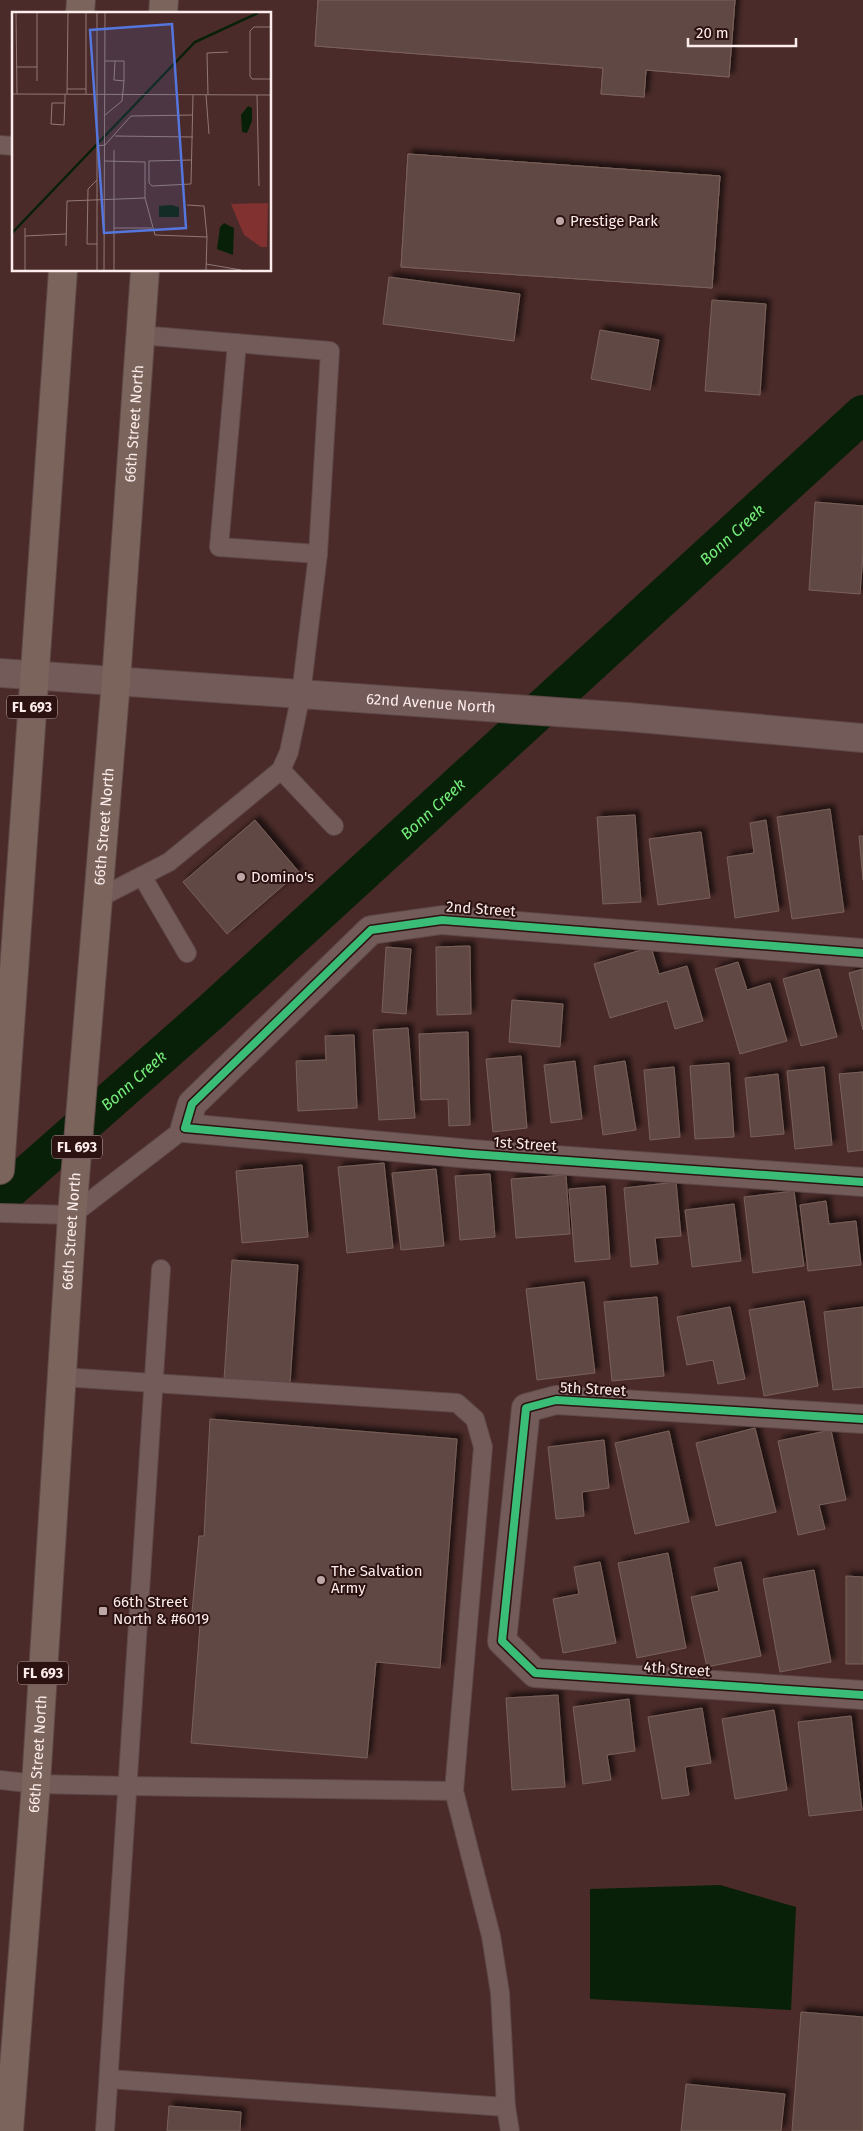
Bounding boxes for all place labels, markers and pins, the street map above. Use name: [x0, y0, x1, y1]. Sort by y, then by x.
place label: Prestige Park: [570, 212, 658, 230]
marker: Prestige Park: [554, 215, 566, 227]
place label: Domino's: [251, 868, 314, 886]
marker: Domino's: [235, 871, 247, 883]
place label: The Salvation Army: [331, 1562, 423, 1597]
marker: The Salvation Army: [315, 1574, 327, 1586]
place label: 66th Street North & #6019: [113, 1593, 209, 1628]
marker: 66th Street North & #6019: [97, 1605, 109, 1617]

